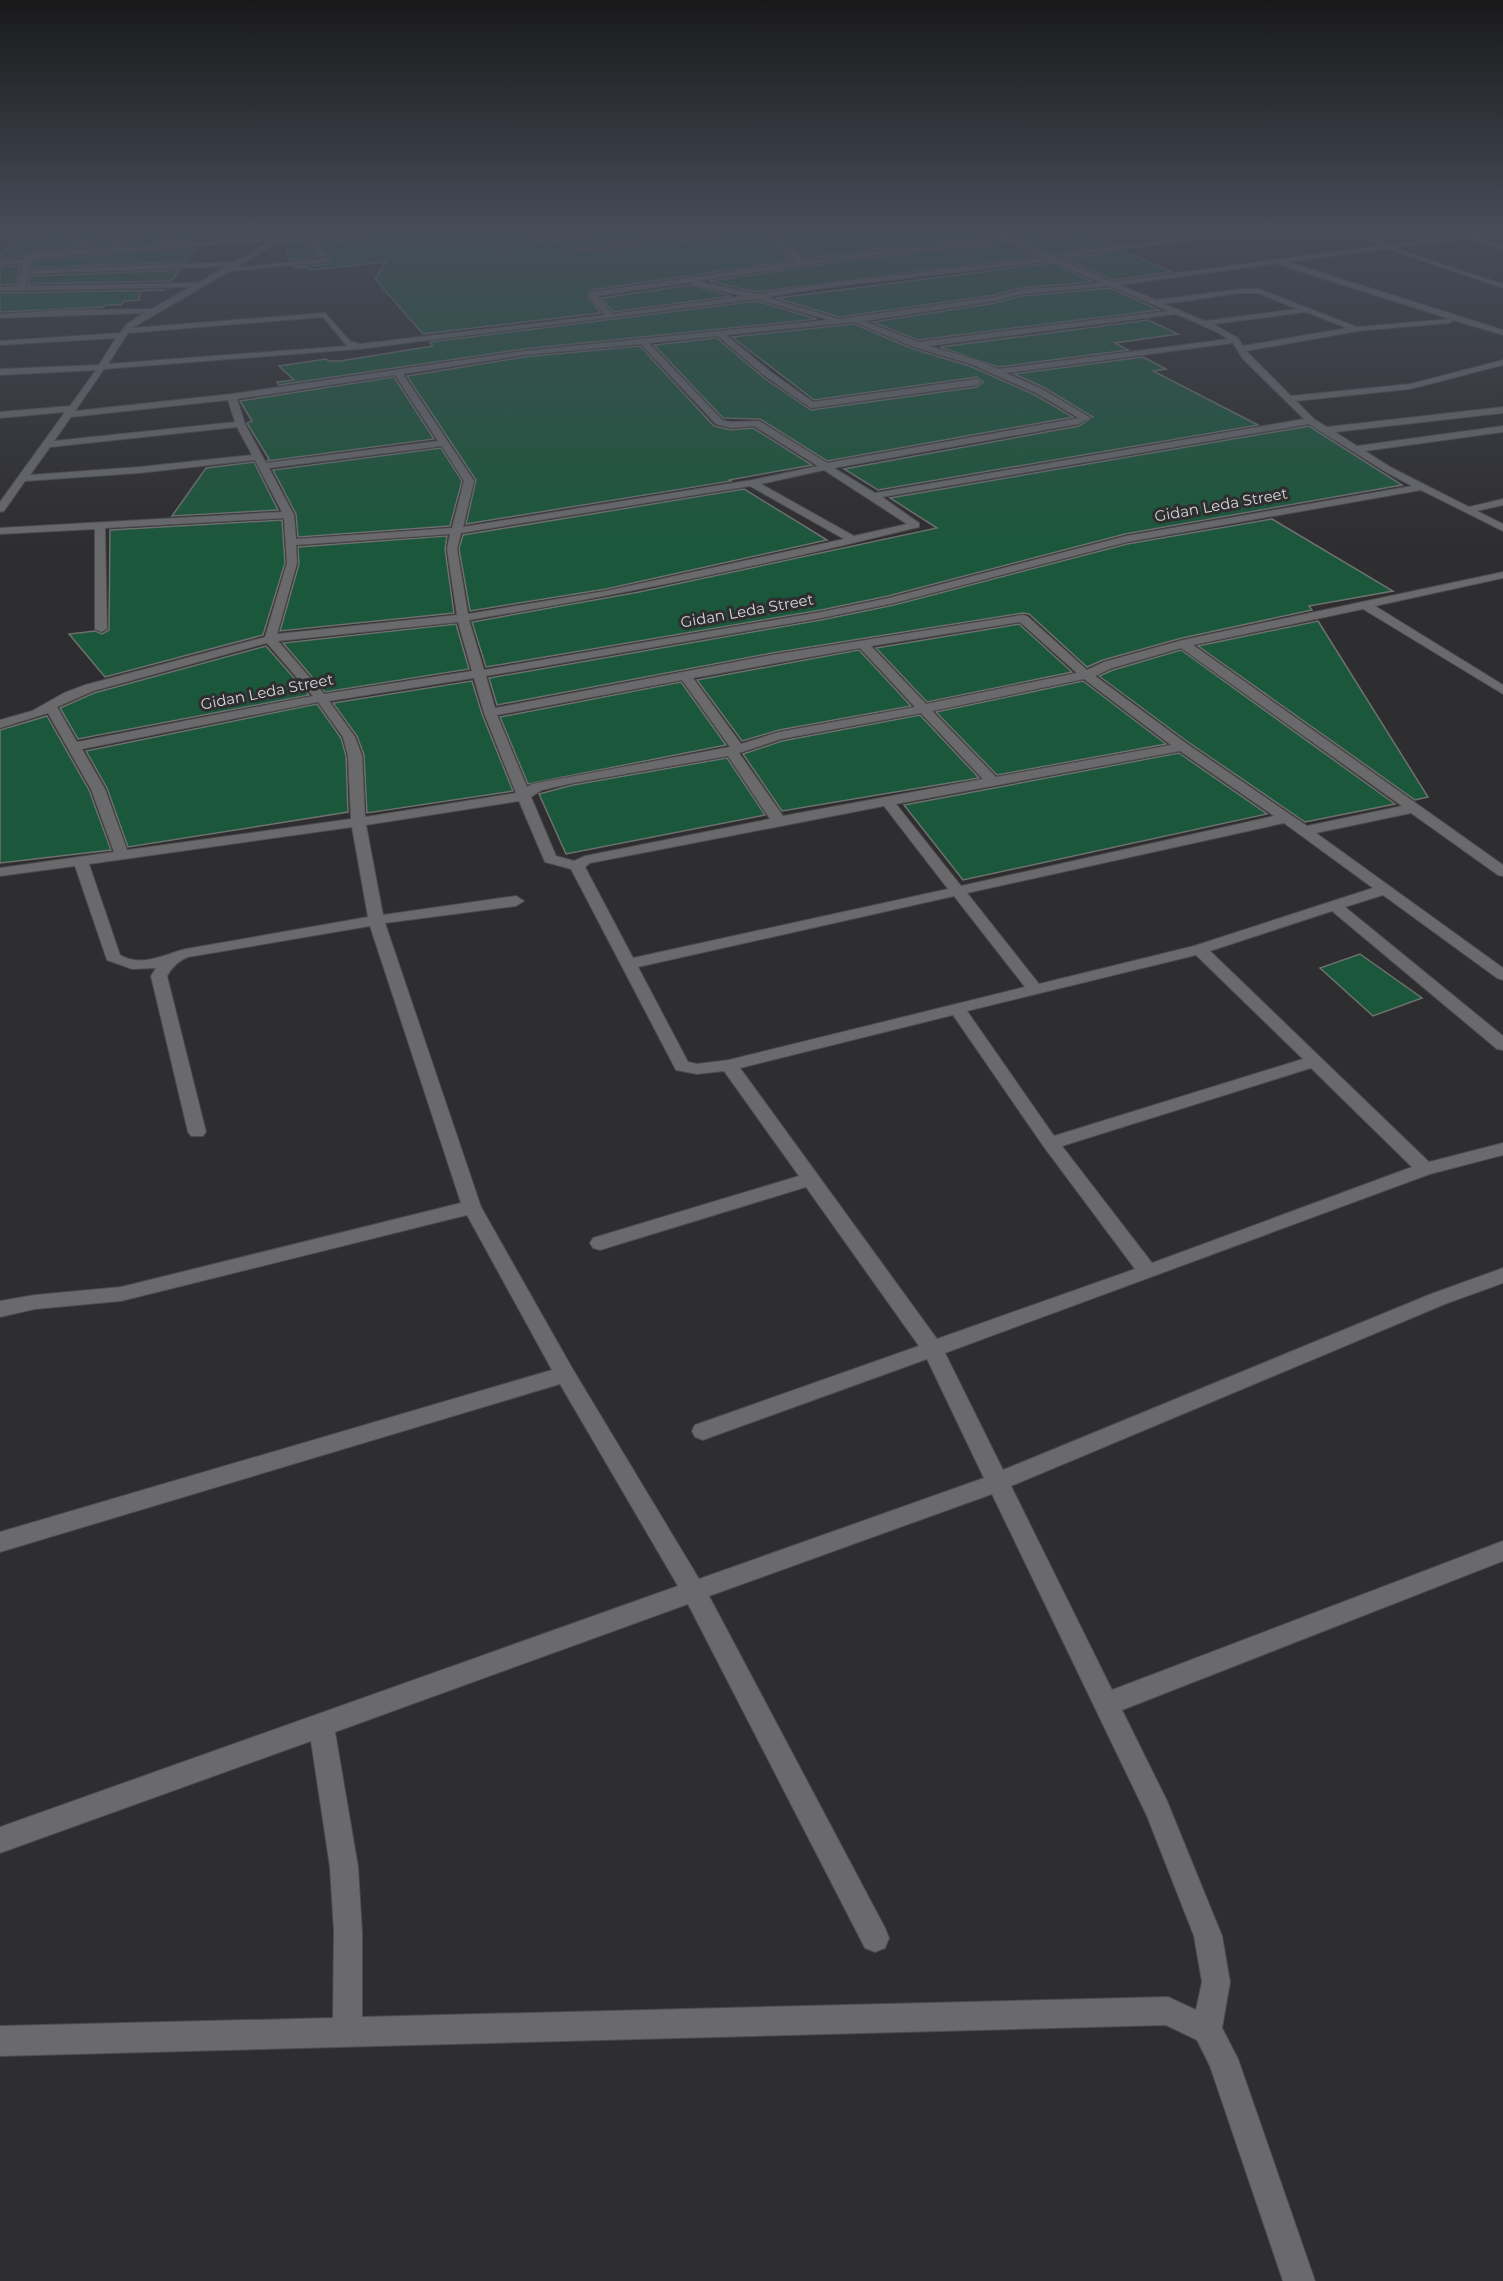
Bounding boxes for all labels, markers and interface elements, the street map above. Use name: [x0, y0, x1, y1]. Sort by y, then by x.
street label: Gidan Leda Street: [1153, 483, 1289, 526]
street label: Gidan Leda Street: [679, 589, 815, 632]
street label: Gidan Leda Street: [199, 669, 335, 714]

